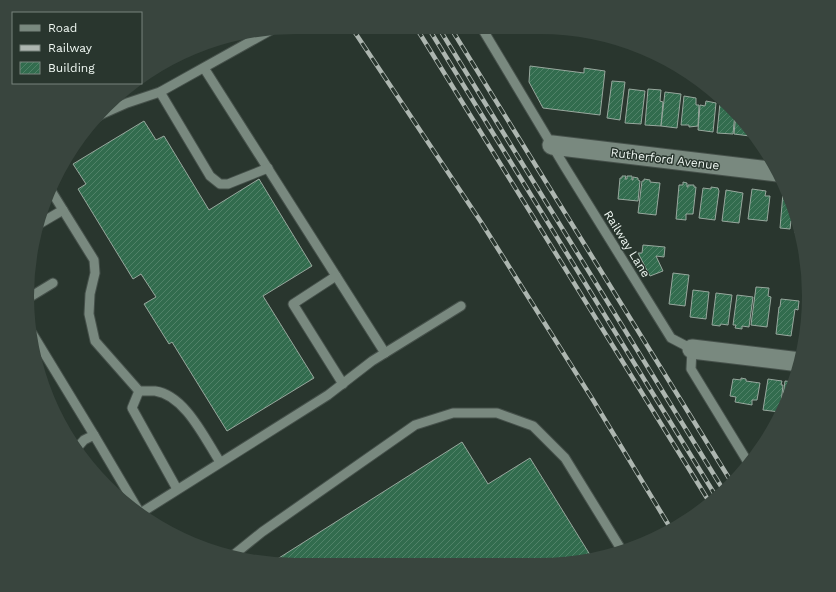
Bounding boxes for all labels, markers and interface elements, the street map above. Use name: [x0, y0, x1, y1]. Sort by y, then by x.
legend: [12, 12, 142, 84]
text: Road: [48, 21, 77, 35]
text: Railway: [48, 41, 93, 55]
text: Building: [48, 61, 95, 75]
street label: Rutherford Avenue: [610, 145, 720, 173]
street label: Railway Lane: [601, 208, 653, 280]

